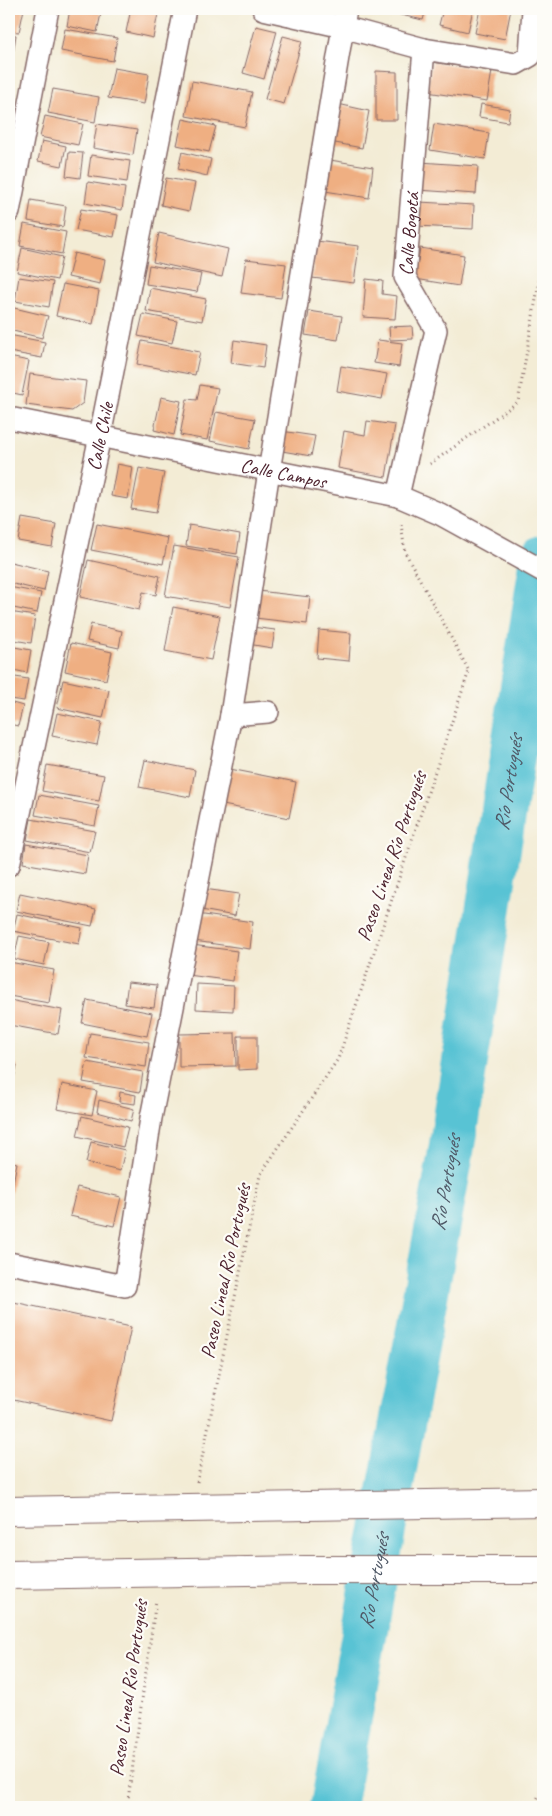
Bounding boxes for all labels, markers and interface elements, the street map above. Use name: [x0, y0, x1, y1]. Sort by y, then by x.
street label: Calle Bogotá: [393, 189, 425, 276]
street label: Calle Chile: [81, 399, 120, 473]
street label: Calle Campos: [238, 453, 331, 495]
water label: Río Portugués: [488, 730, 529, 832]
street label: Paseo Lineal Río Portugués: [351, 766, 433, 944]
water label: Río Portugués: [424, 1130, 467, 1233]
street label: Paseo Lineal Río Portugués: [195, 1179, 257, 1361]
water label: Río Portugués: [352, 1528, 396, 1631]
street label: Paseo Lineal Río Portugués: [104, 1596, 154, 1778]

